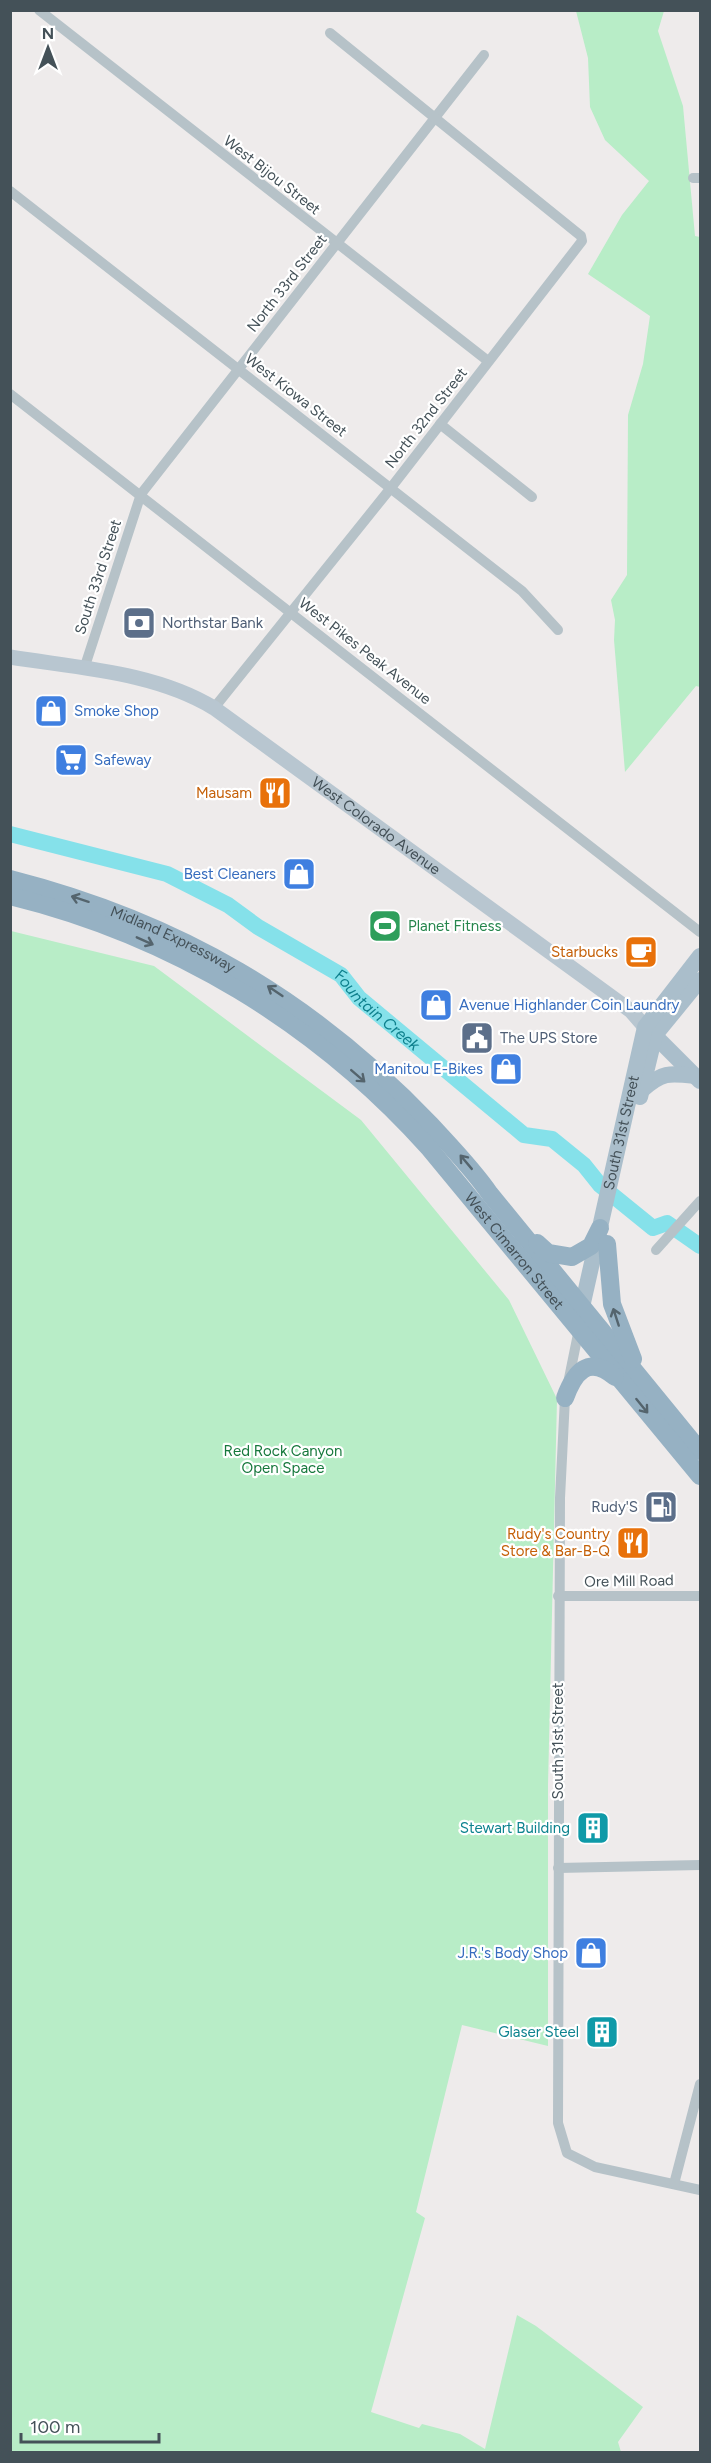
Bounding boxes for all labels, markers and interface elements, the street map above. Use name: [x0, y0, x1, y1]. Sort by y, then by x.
north arrow: [18, 18, 78, 78]
text: N: [42, 24, 54, 43]
street label: West Bijou Street: [220, 132, 324, 219]
street label: North 33rd Street: [243, 230, 331, 335]
street label: West Kiowa Street: [241, 350, 351, 441]
street label: North 32nd Street: [381, 364, 471, 472]
street label: South 33rd Street: [71, 517, 125, 637]
street label: West Pikes Peak Avenue: [295, 594, 435, 708]
bank icon: Northstar Bank: [121, 605, 157, 641]
place label: Northstar Bank: [162, 614, 264, 632]
shop icon: Smoke Shop: [33, 693, 69, 729]
place label: Smoke Shop: [74, 702, 159, 720]
supermarket icon: Safeway: [53, 742, 89, 778]
place label: Safeway: [94, 751, 151, 769]
street label: West Colorado Avenue: [308, 773, 444, 878]
restaurant icon: Mausam: [257, 775, 293, 811]
place label: Mausam: [196, 784, 252, 802]
shop icon: Best Cleaners: [281, 856, 317, 892]
place label: Best Cleaners: [184, 865, 276, 883]
one-way arrow: [71, 892, 90, 903]
street label: Midland Expressway: [108, 902, 239, 976]
sports icon: Planet Fitness: [367, 908, 403, 944]
place label: Planet Fitness: [408, 917, 501, 935]
cafe icon: Starbucks: [623, 934, 659, 970]
one-way arrow: [136, 936, 154, 947]
place label: Starbucks: [551, 943, 618, 961]
water label: Fountain Creek: [332, 964, 425, 1055]
one-way arrow: [266, 985, 283, 998]
shop icon: Avenue Highlander Coin Laundry: [418, 987, 454, 1023]
place label: Avenue Highlander Coin Laundry: [459, 996, 680, 1014]
public building icon: The UPS Store: [459, 1020, 495, 1056]
place label: The UPS Store: [500, 1029, 598, 1047]
shop icon: Manitou E-Bikes: [488, 1051, 524, 1087]
place label: Manitou E-Bikes: [374, 1060, 483, 1078]
one-way arrow: [350, 1069, 365, 1083]
street label: South 31st Street: [600, 1073, 643, 1192]
one-way arrow: [459, 1155, 473, 1170]
street label: West Cimarron Street: [461, 1189, 568, 1313]
one-way arrow: [610, 1308, 621, 1327]
one-way arrow: [636, 1398, 649, 1414]
park label: Red Rock Canyon Open Space: [224, 1442, 342, 1477]
fuel station icon: Rudy'S: [643, 1489, 679, 1525]
place label: Rudy'S: [591, 1498, 638, 1516]
place label: Rudy's Country Store & Bar-B-Q: [501, 1525, 610, 1560]
restaurant icon: Rudy's Country Store & Bar-B-Q: [615, 1525, 651, 1561]
street label: Ore Mill Road: [584, 1571, 674, 1591]
street label: South 31st Street: [549, 1682, 567, 1799]
building icon: Stewart Building: [575, 1810, 611, 1846]
place label: Stewart Building: [460, 1819, 570, 1837]
shop icon: J.R.'s Body Shop: [573, 1935, 609, 1971]
place label: J.R.'s Body Shop: [458, 1944, 568, 1962]
building icon: Glaser Steel: [584, 2014, 620, 2050]
place label: Glaser Steel: [498, 2023, 579, 2041]
scale bar: [21, 2406, 159, 2444]
text: 100 m: [30, 2416, 80, 2438]

